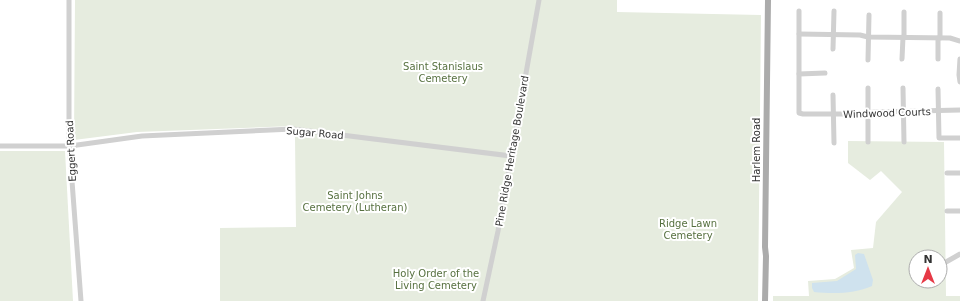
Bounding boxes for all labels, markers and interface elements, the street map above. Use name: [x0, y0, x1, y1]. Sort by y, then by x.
park label: Saint Stanislaus Cemetery: [403, 61, 483, 84]
street label: Pine Ridge Heritage Boulevard: [493, 75, 531, 227]
street label: Windwood Courts: [843, 106, 931, 120]
street label: Harlem Road: [751, 118, 762, 182]
street label: Eggert Road: [64, 120, 78, 182]
street label: Sugar Road: [286, 125, 344, 141]
park label: Saint Johns Cemetery (Lutheran): [303, 190, 408, 213]
park label: Ridge Lawn Cemetery: [659, 218, 717, 241]
north arrow: [908, 249, 948, 289]
text: N: [923, 253, 933, 266]
park label: Holy Order of the Living Cemetery: [393, 268, 479, 291]

